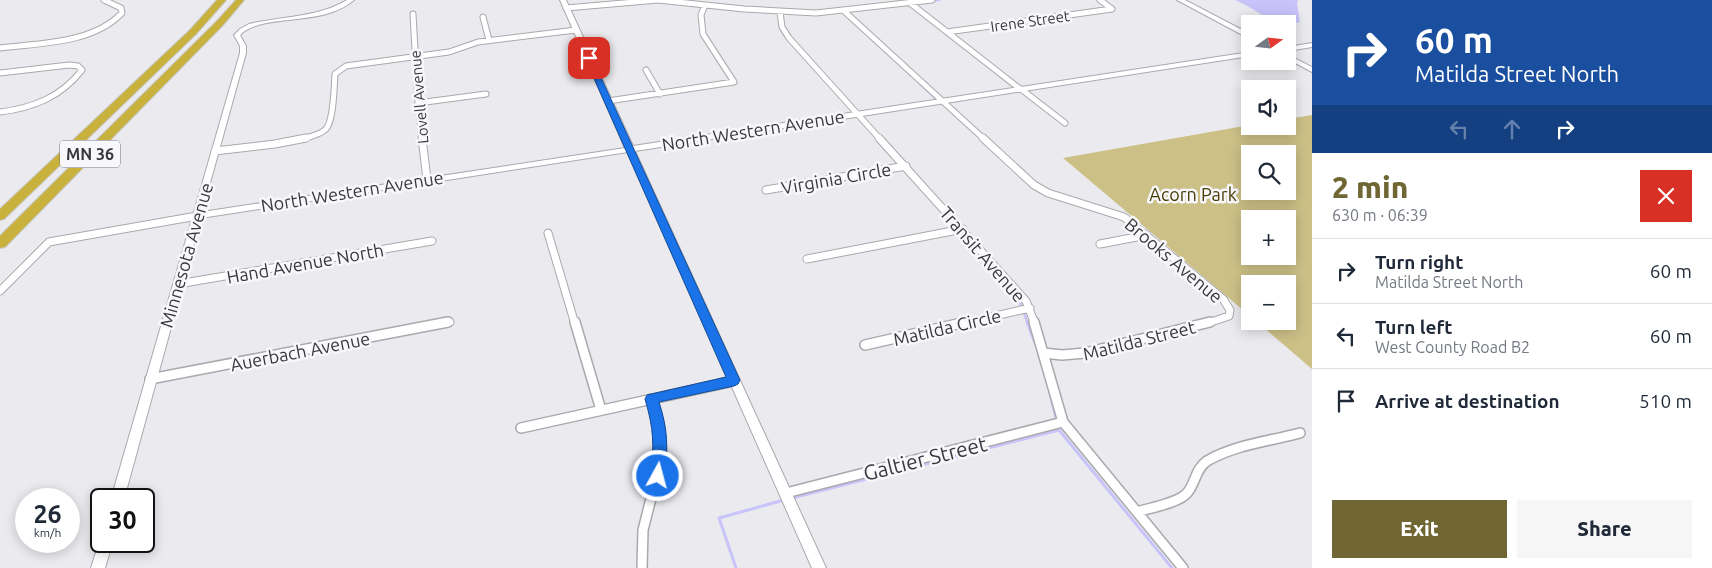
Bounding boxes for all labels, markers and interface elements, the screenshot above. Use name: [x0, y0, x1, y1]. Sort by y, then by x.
street label: Irene Street: [989, 7, 1071, 35]
north arrow: [1241, 15, 1296, 70]
map controls: [1241, 15, 1296, 330]
icon: right: [1332, 20, 1397, 85]
text: 60 m: [1415, 20, 1493, 60]
pin: [568, 37, 610, 79]
icon: arrive: [575, 44, 603, 72]
street label: Lovell Avenue: [406, 50, 432, 144]
text: Matilda Street North: [1415, 61, 1619, 86]
button: sound: [1241, 80, 1296, 135]
street label: North Western Avenue: [660, 106, 846, 154]
icon: left: [1445, 115, 1473, 143]
icon: ahead: [1498, 115, 1526, 143]
icon: right: [1551, 115, 1579, 143]
road number: MN 36: [60, 140, 120, 168]
button: search: [1241, 145, 1296, 200]
street label: Virginia Circle: [780, 158, 892, 198]
street label: North Western Avenue: [259, 167, 445, 215]
text: 2 min: [1332, 170, 1408, 204]
button: close: [1640, 170, 1692, 222]
street label: Minnesota Avenue: [156, 180, 216, 330]
park label: Acorn Park: [1149, 184, 1237, 204]
street label: Transit Avenue: [936, 202, 1030, 306]
text: 630 m · 06:39: [1332, 206, 1428, 224]
button: +: [1241, 210, 1296, 265]
street label: Brooks Avenue: [1121, 213, 1227, 307]
street label: Hand Avenue North: [225, 239, 385, 287]
text: Turn right: [1375, 251, 1463, 273]
icon: right: [1332, 257, 1360, 285]
text: 60 m: [1650, 260, 1692, 282]
text: Matilda Street North: [1375, 273, 1523, 291]
button: −: [1241, 275, 1296, 330]
street label: Matilda Circle: [891, 305, 1003, 349]
street label: Matilda Street: [1081, 316, 1197, 364]
text: Turn left: [1375, 316, 1453, 338]
icon: left: [1332, 322, 1360, 350]
text: 60 m: [1650, 325, 1692, 347]
street label: Auerbach Avenue: [228, 328, 372, 374]
text: West County Road B2: [1375, 338, 1530, 356]
icon: arrive: [1332, 387, 1360, 415]
text: Arrive at destination: [1375, 390, 1560, 412]
text: 510 m: [1639, 390, 1692, 412]
street label: Galtier Street: [861, 431, 989, 485]
position arrow: [631, 449, 683, 501]
speed limit sign: 30: [90, 488, 155, 553]
text: 26: [33, 500, 62, 528]
button: Exit: [1332, 500, 1507, 558]
button: Share: [1517, 500, 1692, 558]
text: km/h: [34, 526, 61, 539]

